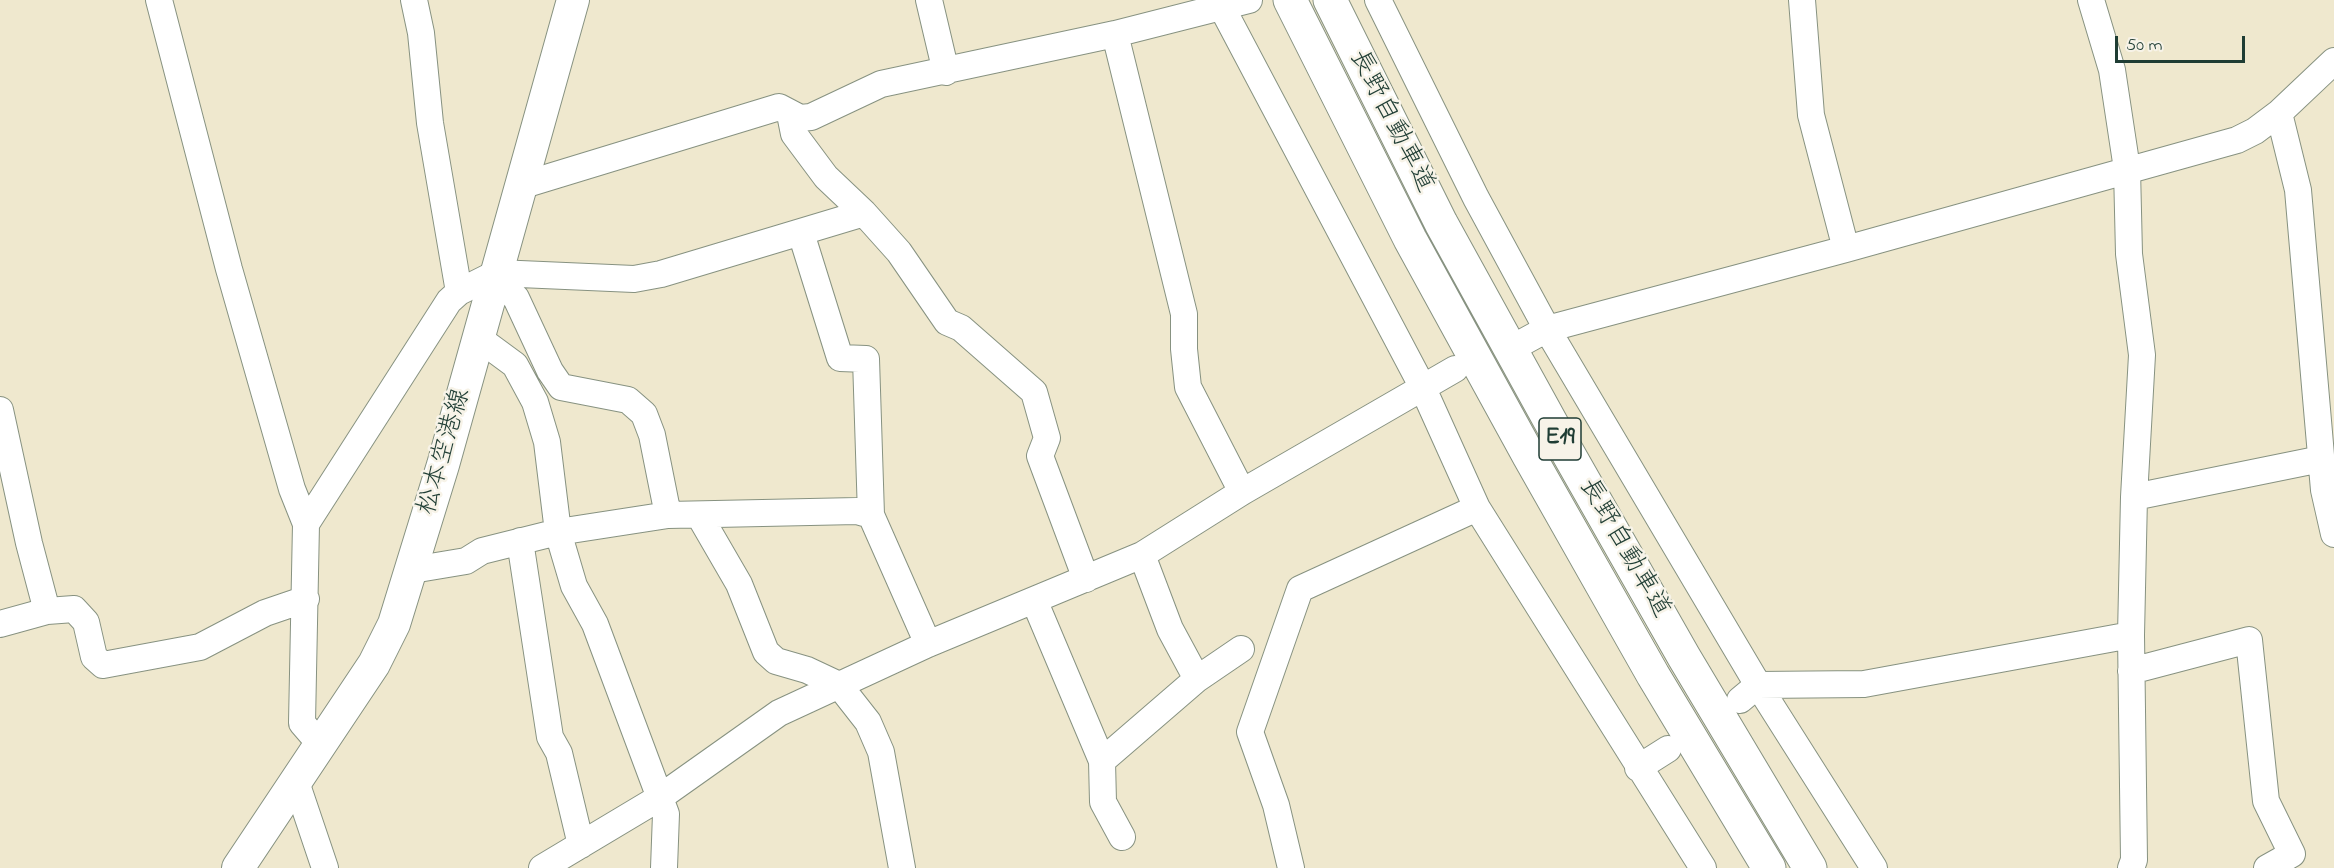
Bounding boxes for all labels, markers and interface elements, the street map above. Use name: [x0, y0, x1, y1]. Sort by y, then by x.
scale bar: [2118, 24, 2248, 62]
text: 50 m: [2126, 33, 2163, 59]
street label: 長野自動車道: [1341, 45, 1439, 199]
street label: 松本空港線: [413, 385, 479, 519]
road number: E19: [1539, 418, 1581, 460]
street label: 長野自動車道: [1570, 474, 1676, 624]

